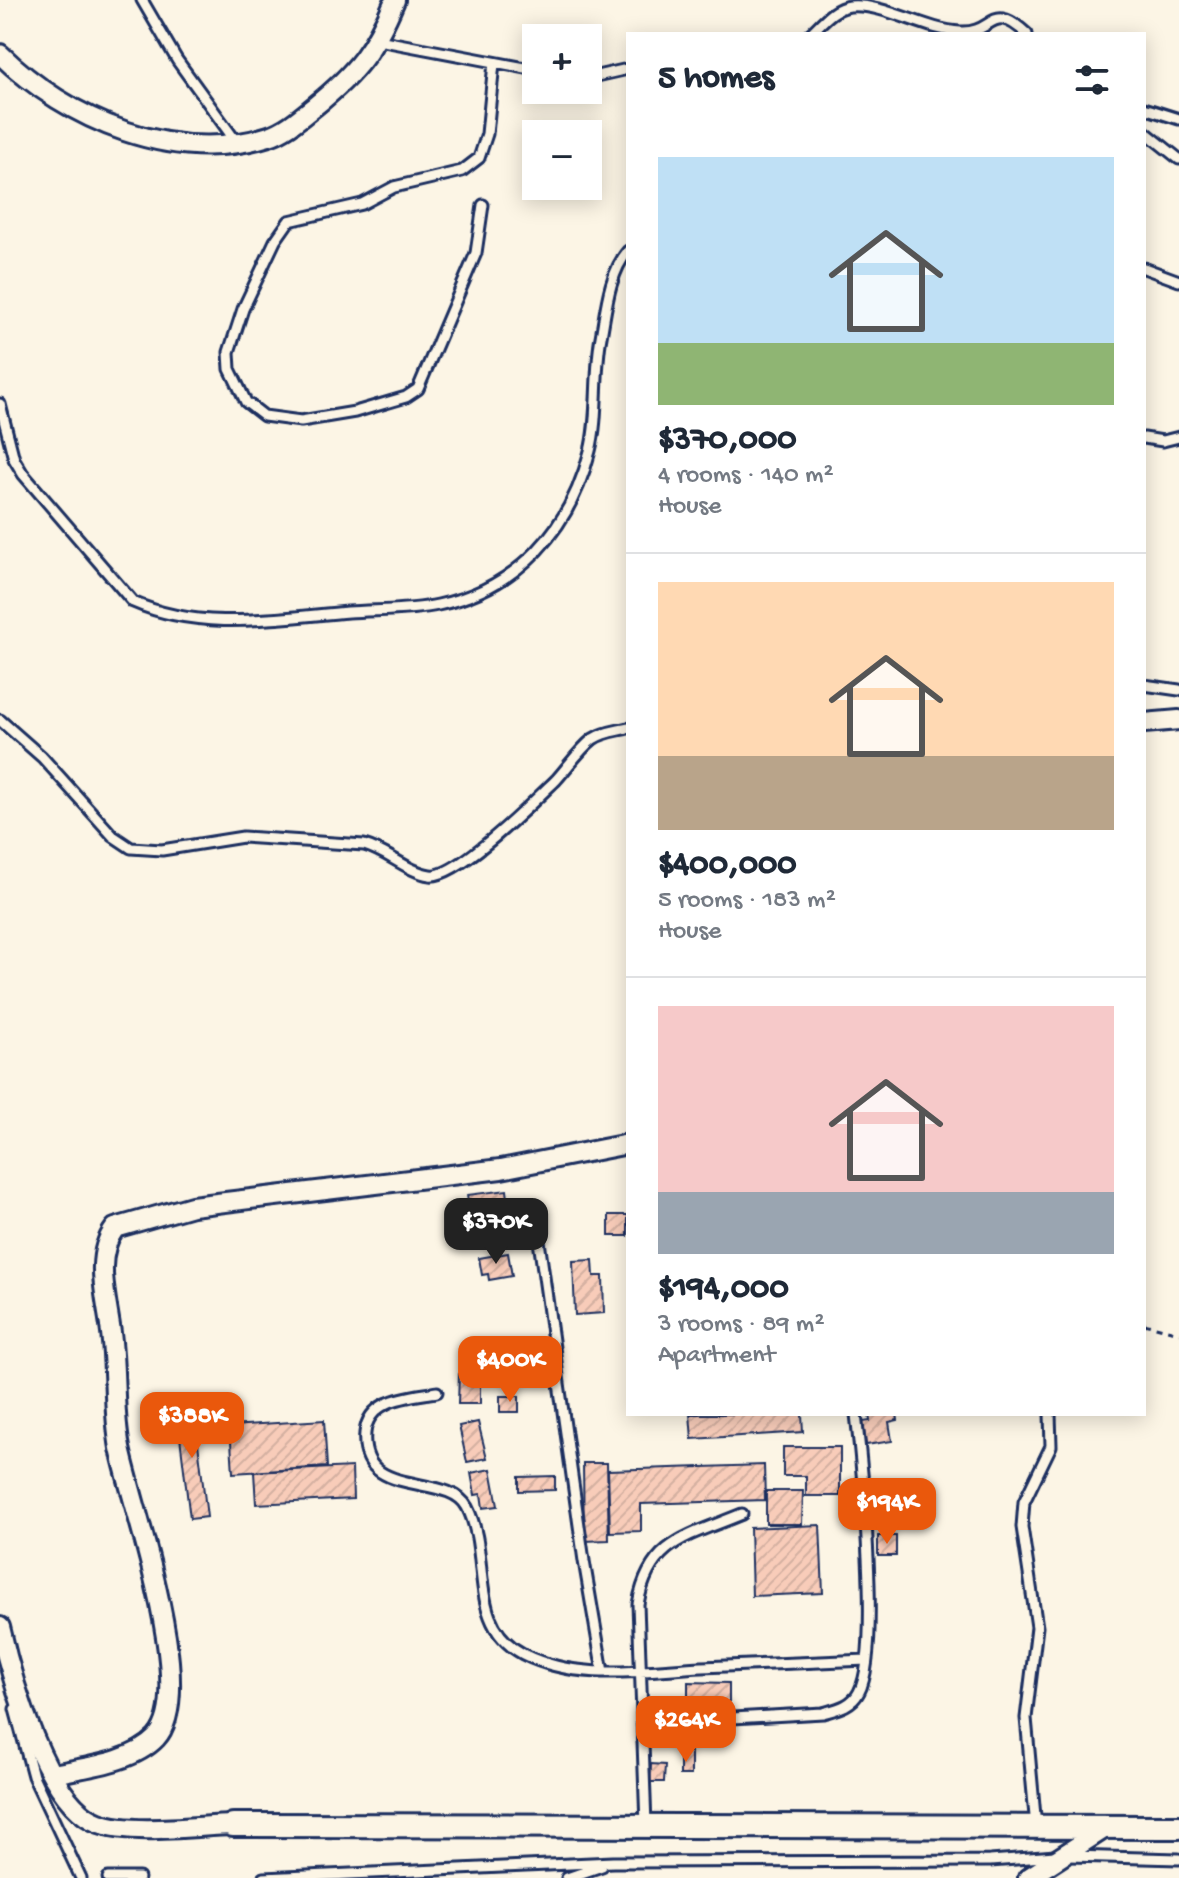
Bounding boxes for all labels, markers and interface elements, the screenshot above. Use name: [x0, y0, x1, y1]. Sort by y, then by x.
map controls: [522, 24, 602, 200]
button: +: [522, 24, 602, 104]
icon: filters: [1070, 58, 1114, 102]
text: 5 homes: [658, 60, 774, 100]
button: −: [522, 120, 602, 200]
icon: home: [814, 209, 958, 353]
text: $370,000: [658, 421, 797, 461]
text: 4 rooms · 140 m²: [658, 461, 834, 492]
text: House: [658, 492, 722, 523]
icon: home: [814, 634, 958, 778]
text: $400,000: [658, 846, 797, 886]
text: 5 rooms · 183 m²: [658, 886, 836, 917]
text: House: [658, 917, 722, 948]
icon: home: [814, 1058, 958, 1202]
pin: $370K: [440, 1198, 552, 1266]
text: $370K: [462, 1208, 530, 1239]
text: $194,000: [658, 1270, 789, 1310]
text: 3 rooms · 89 m²: [658, 1310, 825, 1341]
pin: $400K: [454, 1336, 566, 1404]
text: Apartment: [658, 1341, 775, 1372]
text: $400K: [476, 1346, 544, 1377]
pin: $388K: [136, 1392, 248, 1460]
text: $388K: [158, 1402, 226, 1433]
pin: $194K: [831, 1478, 943, 1546]
text: $194K: [856, 1488, 918, 1519]
pin: $264K: [630, 1696, 742, 1764]
text: $264K: [654, 1706, 718, 1737]

